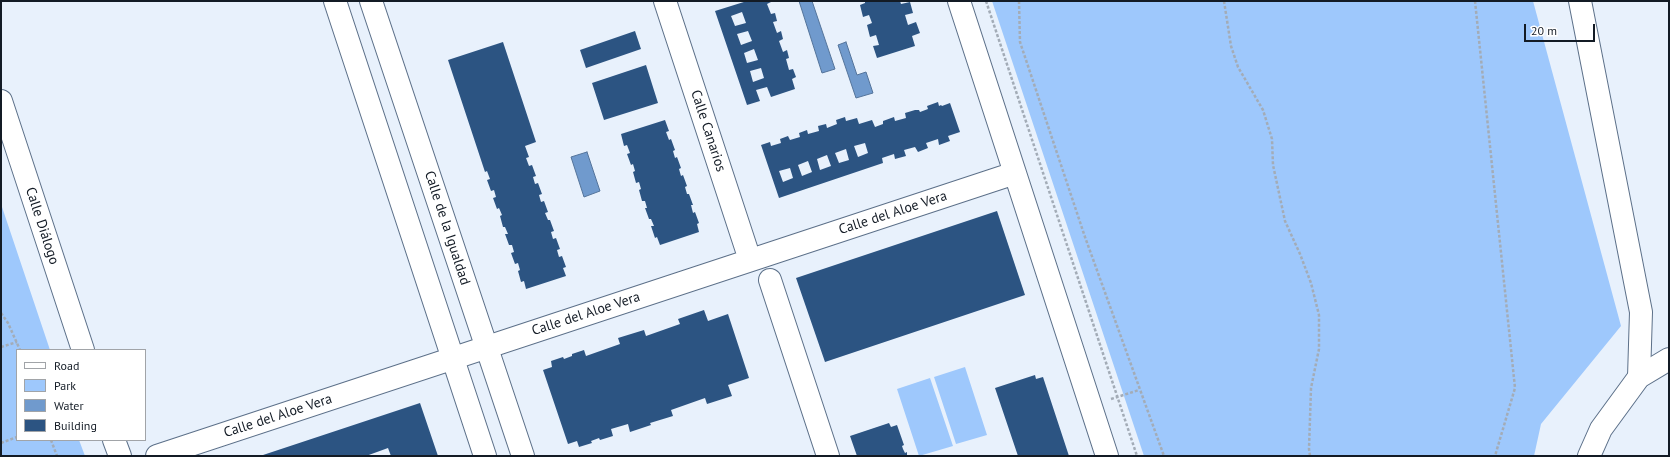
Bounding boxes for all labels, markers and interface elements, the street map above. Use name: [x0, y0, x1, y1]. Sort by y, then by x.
scale bar: [1526, 16, 1597, 42]
text: 20 m: [1531, 23, 1557, 38]
street label: Calle Canarios: [687, 88, 729, 174]
street label: Calle de la Igualdad: [421, 169, 473, 287]
street label: Calle Diálogo: [22, 185, 62, 267]
street label: Calle del Aloe Vera: [837, 188, 949, 238]
street label: Calle del Aloe Vera: [530, 289, 642, 339]
legend: [16, 349, 146, 441]
text: Road: [54, 358, 79, 373]
text: Park: [54, 378, 76, 393]
street label: Calle del Aloe Vera: [222, 391, 334, 441]
text: Water: [54, 398, 84, 413]
text: Building: [54, 418, 97, 433]

